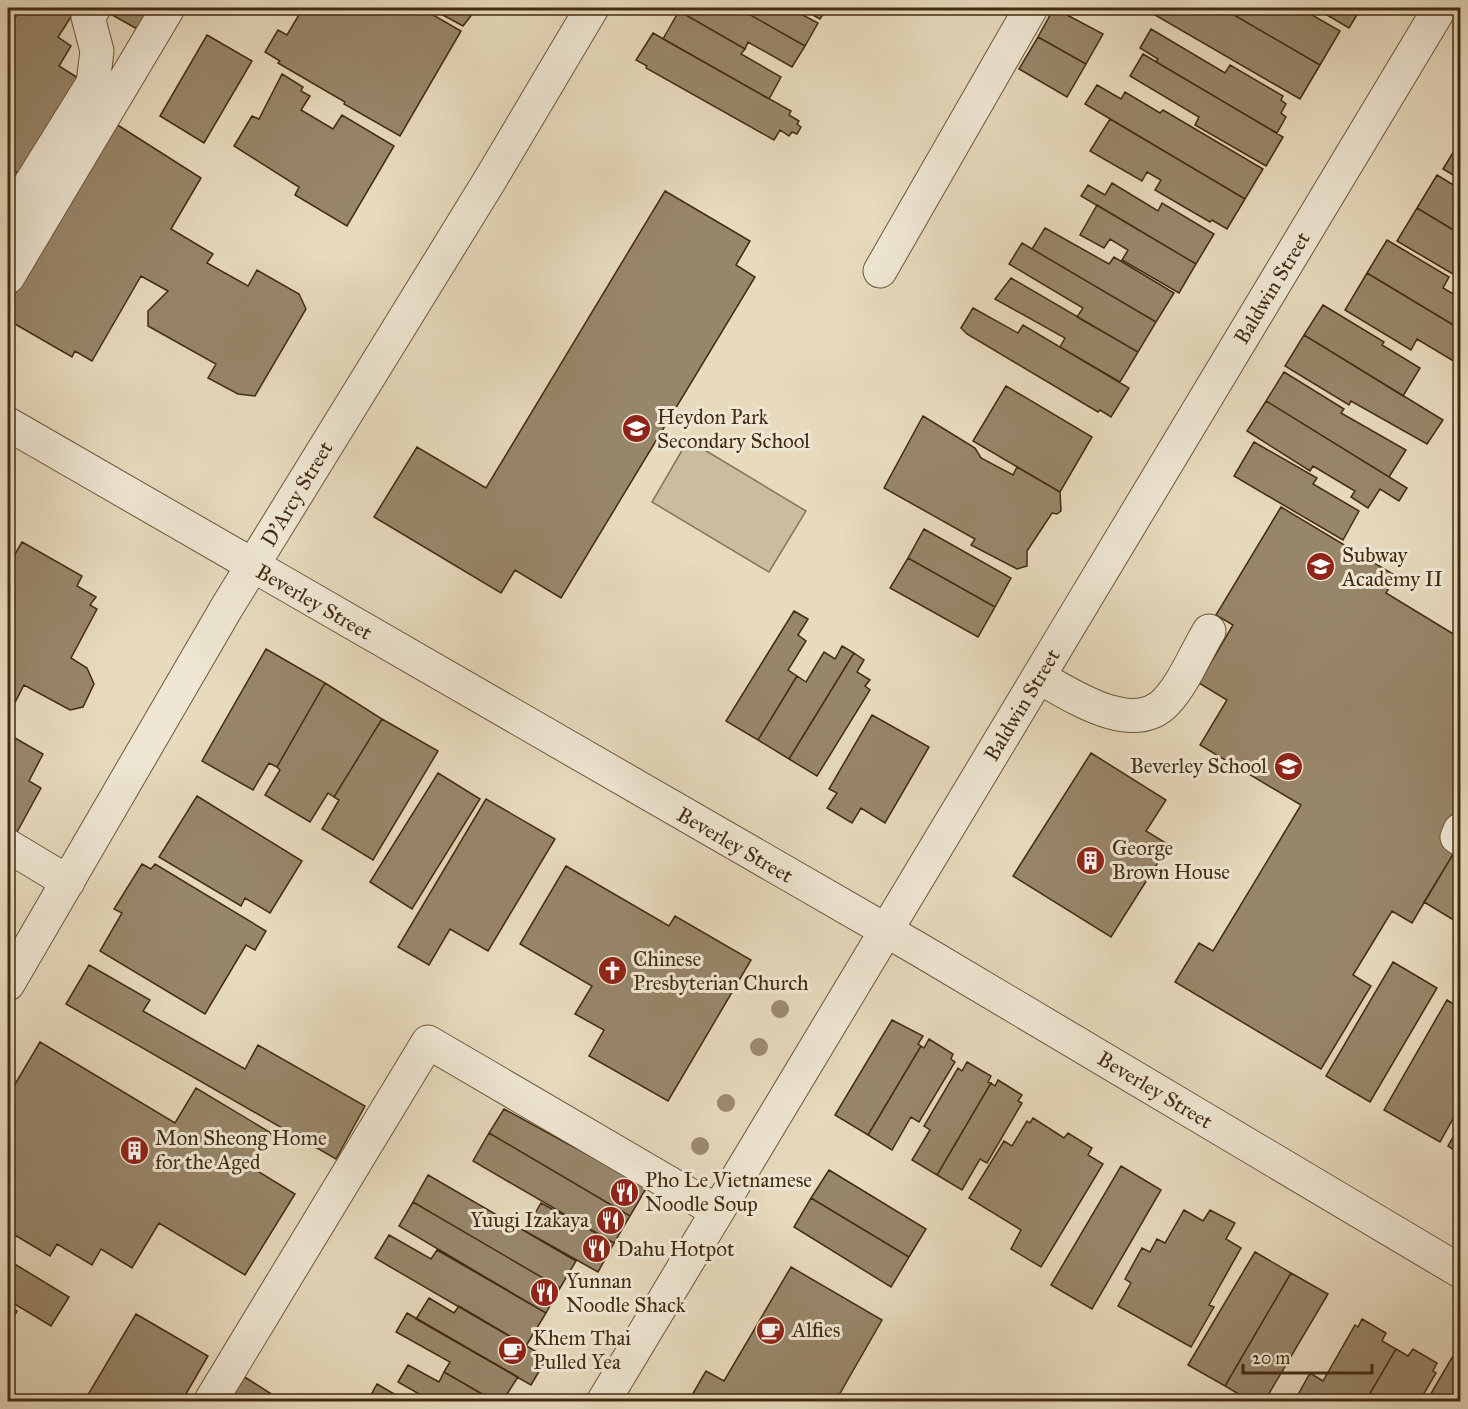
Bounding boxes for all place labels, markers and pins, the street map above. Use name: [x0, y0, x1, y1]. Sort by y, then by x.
place label: Heydon Park Secondary School: [657, 404, 810, 454]
school or university icon: Heydon Park Secondary School: [620, 413, 652, 445]
place label: Subway Academy II: [1341, 542, 1443, 592]
school or university icon: Subway Academy II: [1305, 551, 1337, 583]
school or university icon: Beverley School: [1272, 750, 1304, 782]
place label: Beverley School: [1130, 753, 1267, 779]
place label: George Brown House: [1112, 835, 1230, 885]
building icon: George Brown House: [1075, 844, 1107, 876]
place label: Chinese Presbyterian Church: [633, 946, 809, 996]
church icon: Chinese Presbyterian Church: [596, 955, 628, 987]
place label: Mon Sheong Home for the Aged: [155, 1125, 327, 1175]
building icon: Mon Sheong Home for the Aged: [118, 1134, 150, 1166]
place label: Pho Le Vietnamese Noodle Soup: [645, 1167, 812, 1217]
restaurant icon: Pho Le Vietnamese Noodle Soup: [608, 1176, 640, 1208]
restaurant icon: Yuugi Izakaya: [594, 1204, 626, 1236]
place label: Yuugi Izakaya: [470, 1207, 589, 1233]
restaurant icon: Dahu Hotpot: [580, 1233, 612, 1265]
place label: Dahu Hotpot: [617, 1236, 735, 1262]
place label: Yunnan Noodle Shack: [566, 1268, 686, 1318]
restaurant icon: Yunnan Noodle Shack: [529, 1277, 561, 1309]
cafe icon: Alfies: [755, 1314, 787, 1346]
place label: Alfies: [791, 1317, 840, 1343]
place label: Khem Thai Pulled Yea: [533, 1325, 631, 1375]
cafe icon: Khem Thai Pulled Yea: [496, 1334, 528, 1366]

